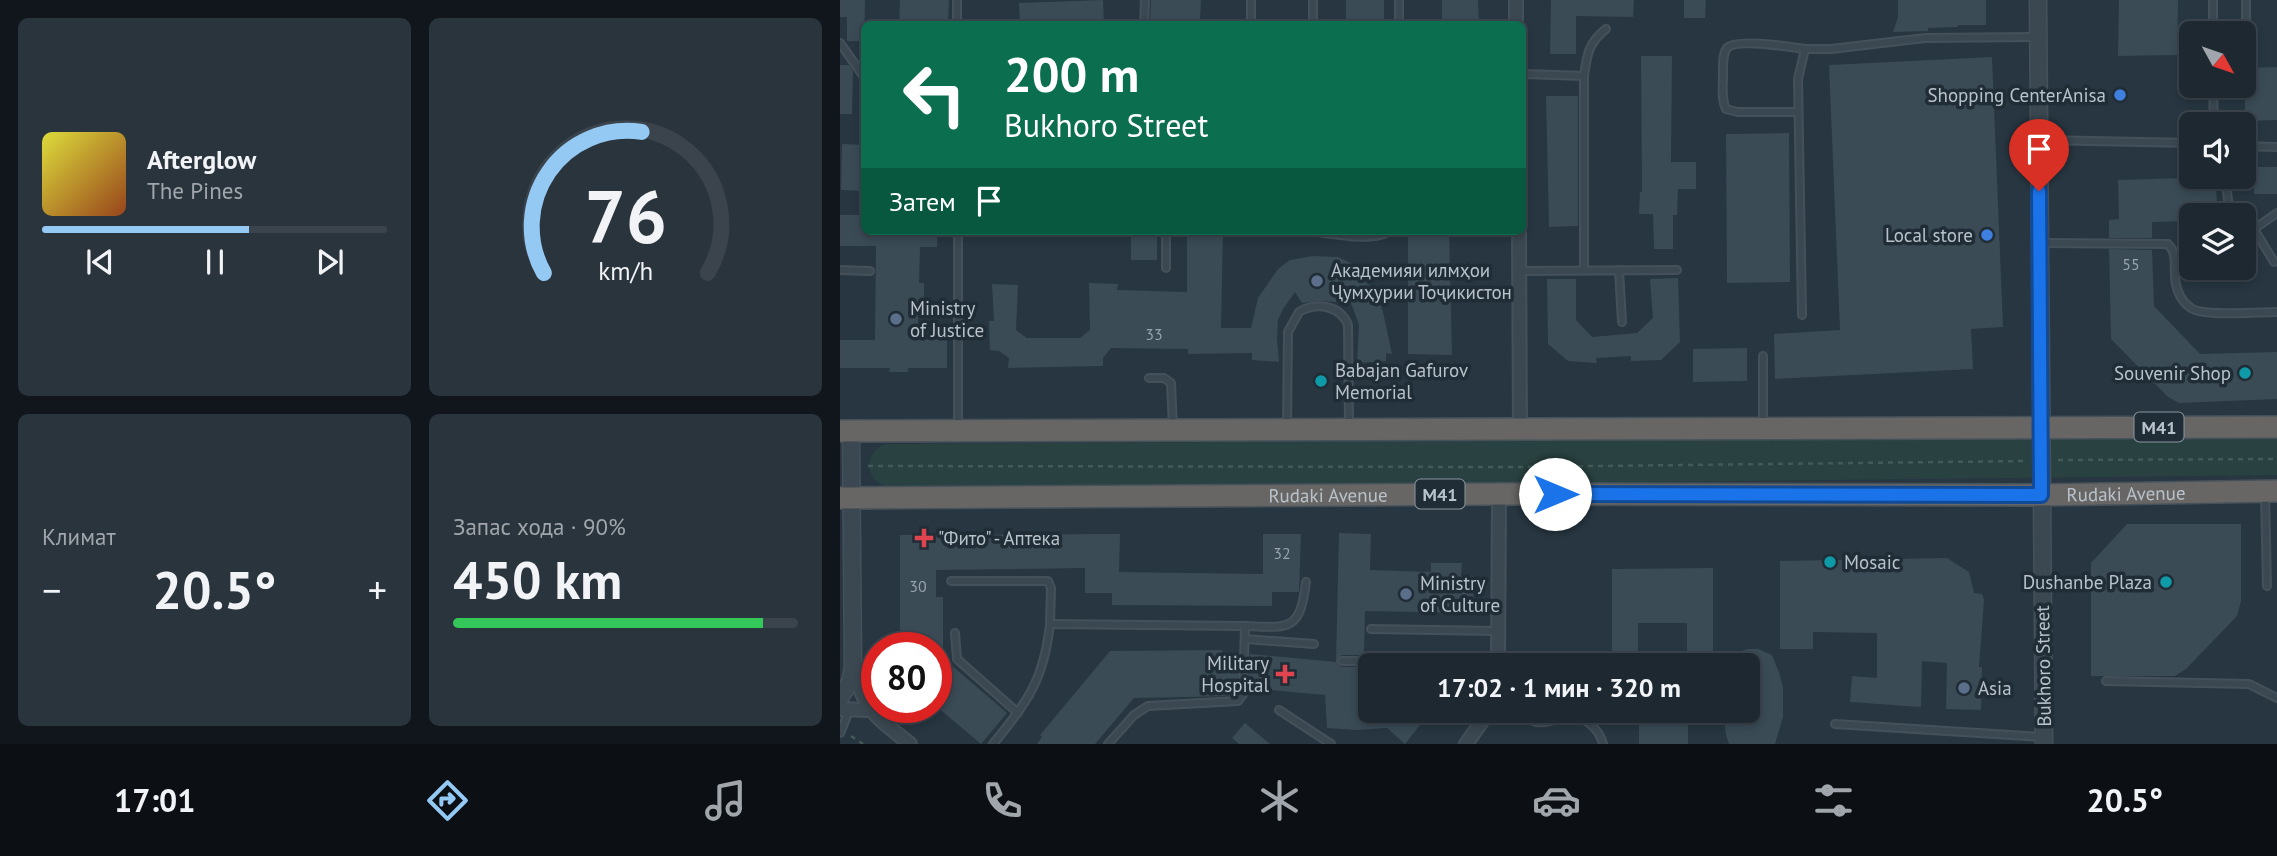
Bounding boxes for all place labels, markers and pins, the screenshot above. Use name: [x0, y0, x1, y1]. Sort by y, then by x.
place label: Shopping CenterAnisa: [1927, 83, 2106, 107]
marker: Shopping CenterAnisa: [2112, 87, 2128, 103]
pin: [2009, 119, 2069, 191]
place label: Local store: [1885, 223, 1973, 247]
marker: Local store: [1979, 227, 1995, 243]
place label: Академияи илмҳои Ҷумҳурии Тоҷикистон: [1331, 258, 1512, 304]
marker: Академияи илмҳои Ҷумҳурии Тоҷикистон: [1309, 273, 1325, 289]
place label: Ministry of Justice: [910, 296, 984, 342]
marker: Ministry of Justice: [888, 311, 904, 327]
place label: Babajan Gafurov Memorial: [1335, 358, 1468, 404]
place label: Souvenir Shop: [2114, 361, 2231, 385]
marker: Souvenir Shop: [2237, 365, 2253, 381]
marker: Babajan Gafurov Memorial: [1313, 373, 1329, 389]
place label: "Фито" - Аптека: [938, 526, 1060, 550]
marker: "Фито" - Аптека: [916, 530, 932, 546]
place label: Mosaic: [1844, 550, 1900, 574]
marker: Mosaic: [1822, 554, 1838, 570]
place label: Dushanbe Plaza: [2023, 570, 2152, 594]
place label: Ministry of Culture: [1420, 571, 1500, 617]
marker: Dushanbe Plaza: [2158, 574, 2174, 590]
marker: Ministry of Culture: [1398, 586, 1414, 602]
place label: Military Hospital: [1201, 651, 1269, 697]
marker: Military Hospital: [1275, 664, 1295, 684]
place label: Asia: [1978, 676, 2012, 700]
marker: Asia: [1956, 680, 1972, 696]

